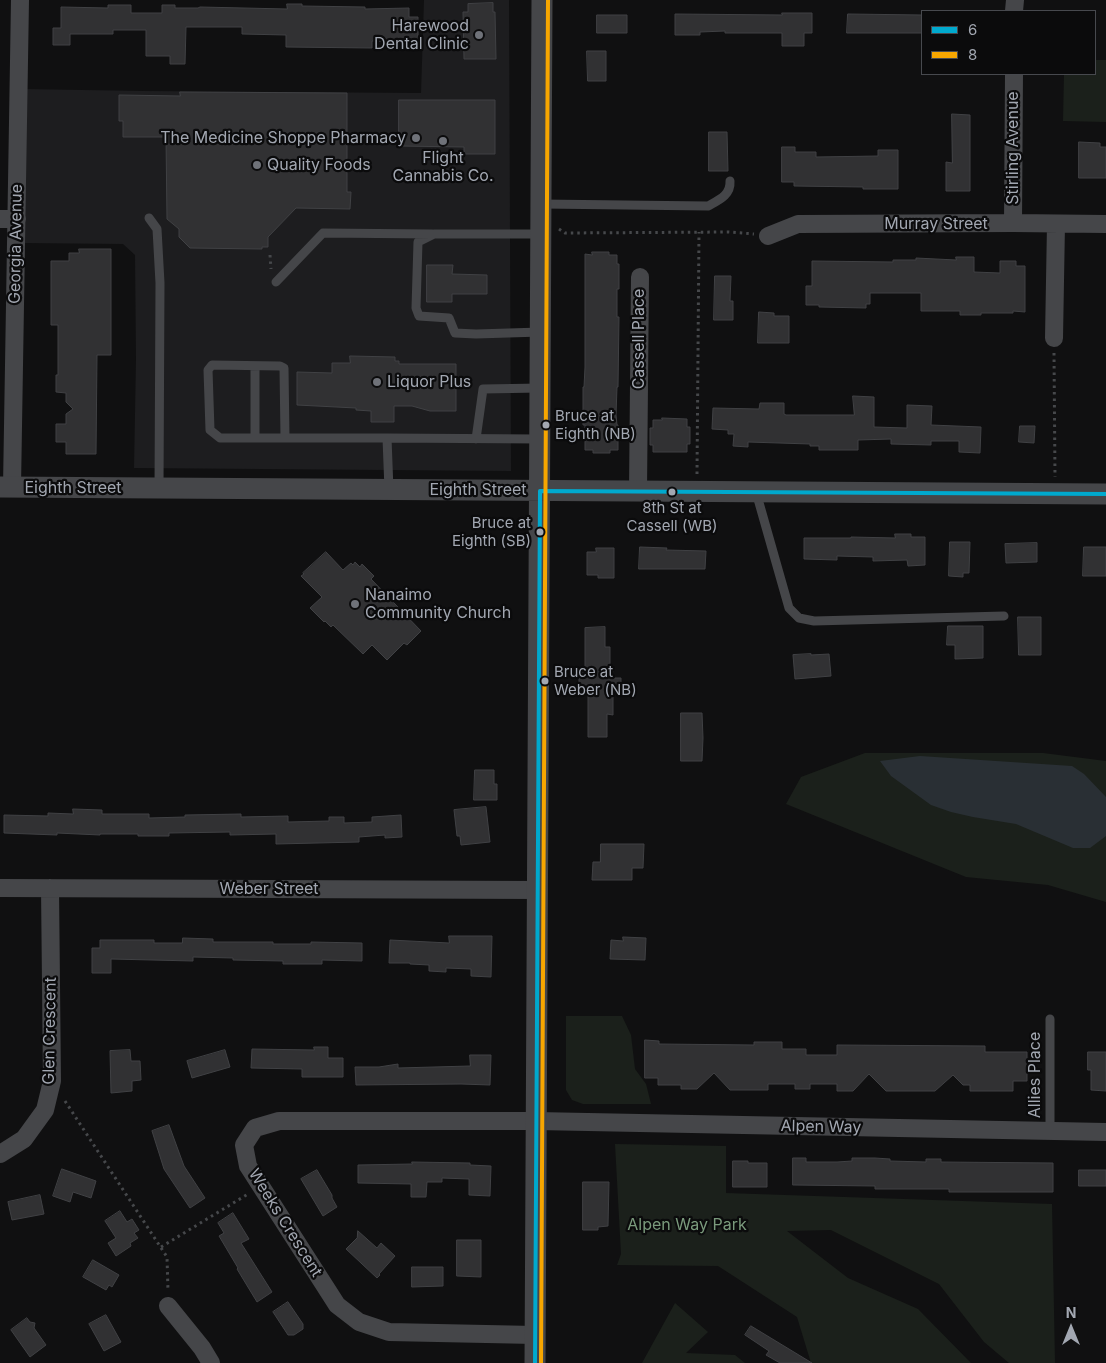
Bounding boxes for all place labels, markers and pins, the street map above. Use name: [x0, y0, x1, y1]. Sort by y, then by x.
place label: Harewood Dental Clinic: [374, 16, 469, 54]
marker: Harewood Dental Clinic: [473, 29, 485, 41]
place label: The Medicine Shoppe Pharmacy: [160, 128, 406, 148]
marker: The Medicine Shoppe Pharmacy: [410, 132, 422, 144]
marker: Flight Cannabis Co.: [437, 135, 449, 147]
place label: Flight Cannabis Co.: [392, 148, 494, 186]
place label: Quality Foods: [267, 155, 371, 175]
marker: Quality Foods: [251, 159, 263, 171]
place label: Liquor Plus: [387, 372, 471, 392]
marker: Liquor Plus: [371, 376, 383, 388]
place label: Bruce at Eighth (NB): [555, 407, 636, 442]
marker: Bruce at Eighth (NB): [541, 420, 551, 430]
marker: 8th St at Cassell (WB): [667, 487, 677, 497]
place label: 8th St at Cassell (WB): [627, 499, 717, 534]
place label: Bruce at Eighth (SB): [452, 514, 531, 549]
marker: Bruce at Eighth (SB): [535, 527, 545, 537]
place label: Nanaimo Community Church: [365, 585, 511, 623]
marker: Nanaimo Community Church: [349, 598, 361, 610]
place label: Bruce at Weber (NB): [554, 663, 637, 698]
marker: Bruce at Weber (NB): [540, 676, 550, 686]

